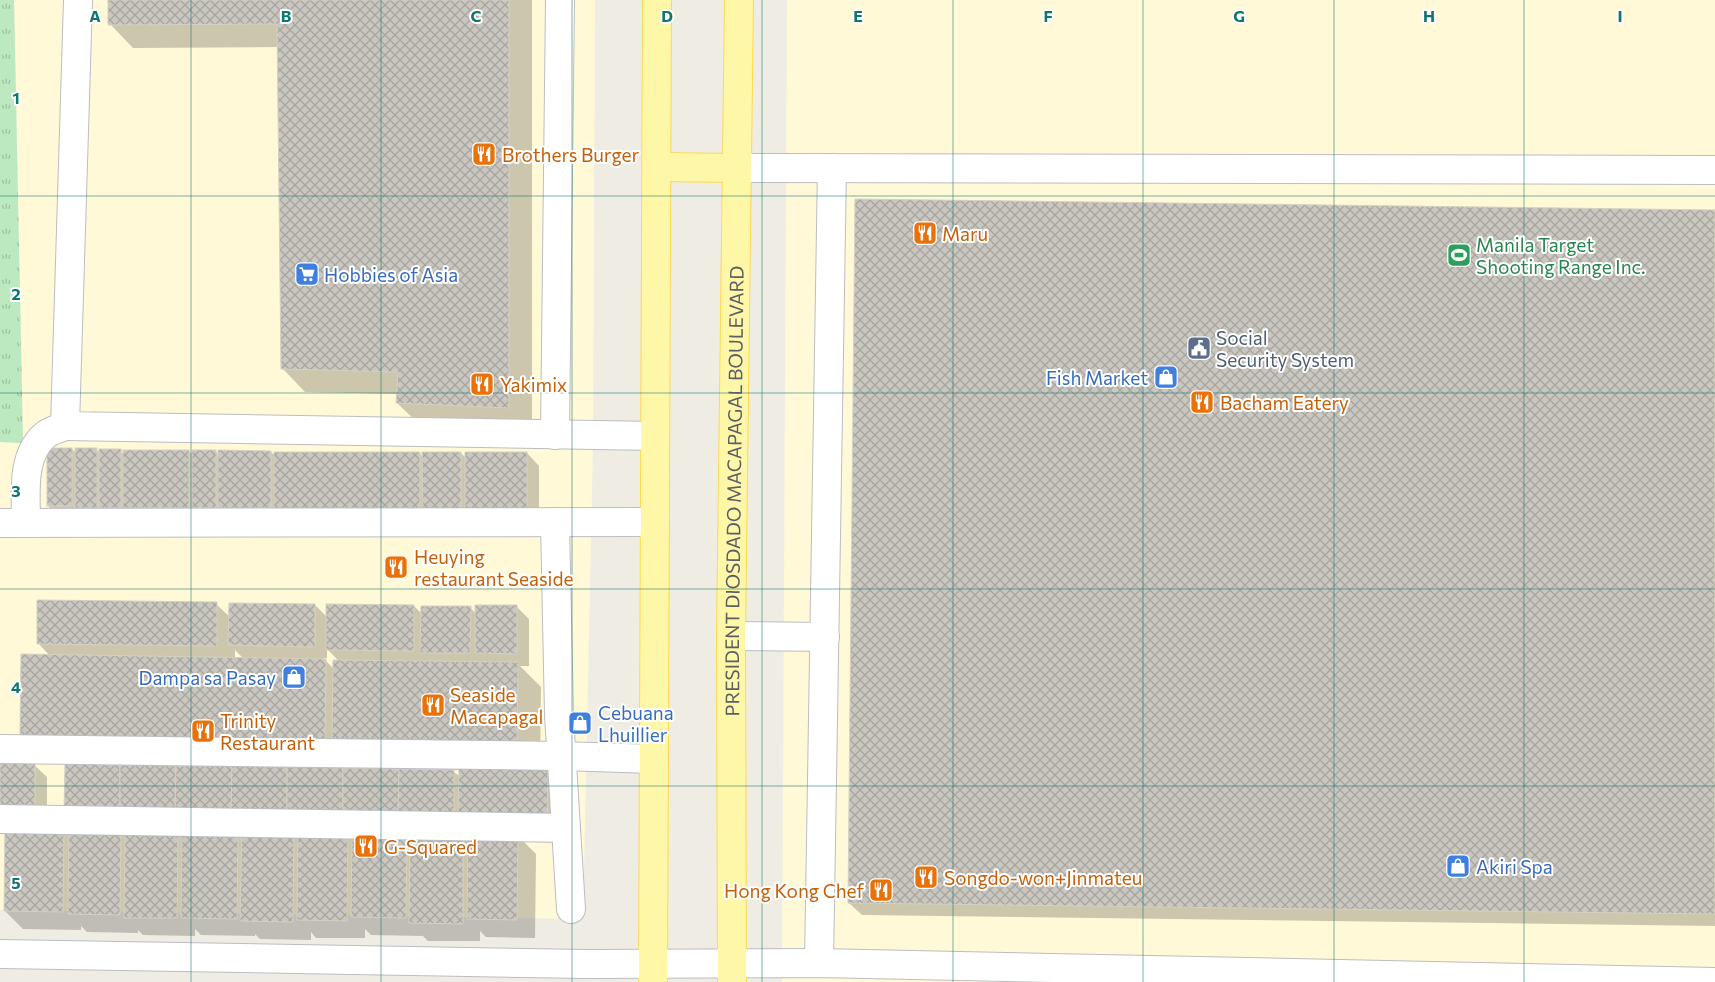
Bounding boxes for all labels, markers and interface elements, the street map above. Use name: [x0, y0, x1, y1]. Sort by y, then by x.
text: A: [89, 6, 101, 25]
text: B: [281, 6, 292, 25]
text: C: [471, 6, 482, 25]
text: D: [661, 6, 673, 25]
text: E: [853, 6, 863, 25]
text: F: [1043, 6, 1053, 25]
text: G: [1233, 6, 1245, 25]
text: H: [1423, 6, 1435, 25]
text: I: [1617, 6, 1623, 25]
text: 1: [12, 88, 20, 107]
restaurant icon: Brothers Burger: [471, 141, 497, 167]
place label: Brothers Burger: [502, 143, 640, 166]
restaurant icon: Maru: [912, 220, 938, 246]
place label: Maru: [942, 222, 988, 245]
place label: Manila Target Shooting Range Inc.: [1476, 233, 1645, 278]
sports icon: Manila Target Shooting Range Inc.: [1446, 242, 1472, 268]
supermarket icon: Hobbies of Asia: [294, 261, 320, 287]
place label: Hobbies of Asia: [324, 263, 458, 286]
street label: PRESIDENT DIOSDADO MACAPAGAL BOULEVARD: [719, 265, 747, 717]
text: 2: [11, 284, 21, 303]
place label: Social Security System: [1216, 326, 1354, 371]
public building icon: Social Security System: [1186, 335, 1212, 361]
shop icon: Fish Market: [1153, 364, 1179, 390]
place label: Fish Market: [1046, 366, 1148, 389]
restaurant icon: Yakimix: [469, 371, 495, 397]
place label: Yakimix: [500, 373, 567, 396]
restaurant icon: Bacham Eatery: [1189, 389, 1215, 415]
place label: Bacham Eatery: [1220, 391, 1349, 414]
text: 3: [11, 481, 21, 500]
place label: Heuying restaurant Seaside: [414, 545, 574, 590]
restaurant icon: Heuying restaurant Seaside: [383, 554, 409, 580]
shop icon: Dampa sa Pasay: [281, 664, 307, 690]
place label: Dampa sa Pasay: [138, 666, 276, 689]
text: 4: [11, 677, 21, 696]
place label: Seaside Macapagal: [450, 683, 543, 728]
restaurant icon: Seaside Macapagal: [420, 692, 446, 718]
place label: Cebuana Lhuillier: [598, 701, 674, 746]
place label: Trinity Restaurant: [220, 709, 315, 754]
shop icon: Cebuana Lhuillier: [567, 710, 593, 736]
restaurant icon: Trinity Restaurant: [190, 718, 216, 744]
restaurant icon: G-Squared: [353, 833, 379, 859]
place label: G-Squared: [384, 835, 477, 858]
shop icon: Akiri Spa: [1445, 853, 1471, 879]
place label: Akiri Spa: [1476, 855, 1553, 878]
restaurant icon: Songdo-won+Jinmateu: [913, 864, 939, 890]
place label: Songdo-won+Jinmateu: [944, 866, 1142, 889]
text: 5: [11, 873, 21, 892]
restaurant icon: Hong Kong Chef: [868, 877, 894, 903]
place label: Hong Kong Chef: [724, 879, 864, 902]

